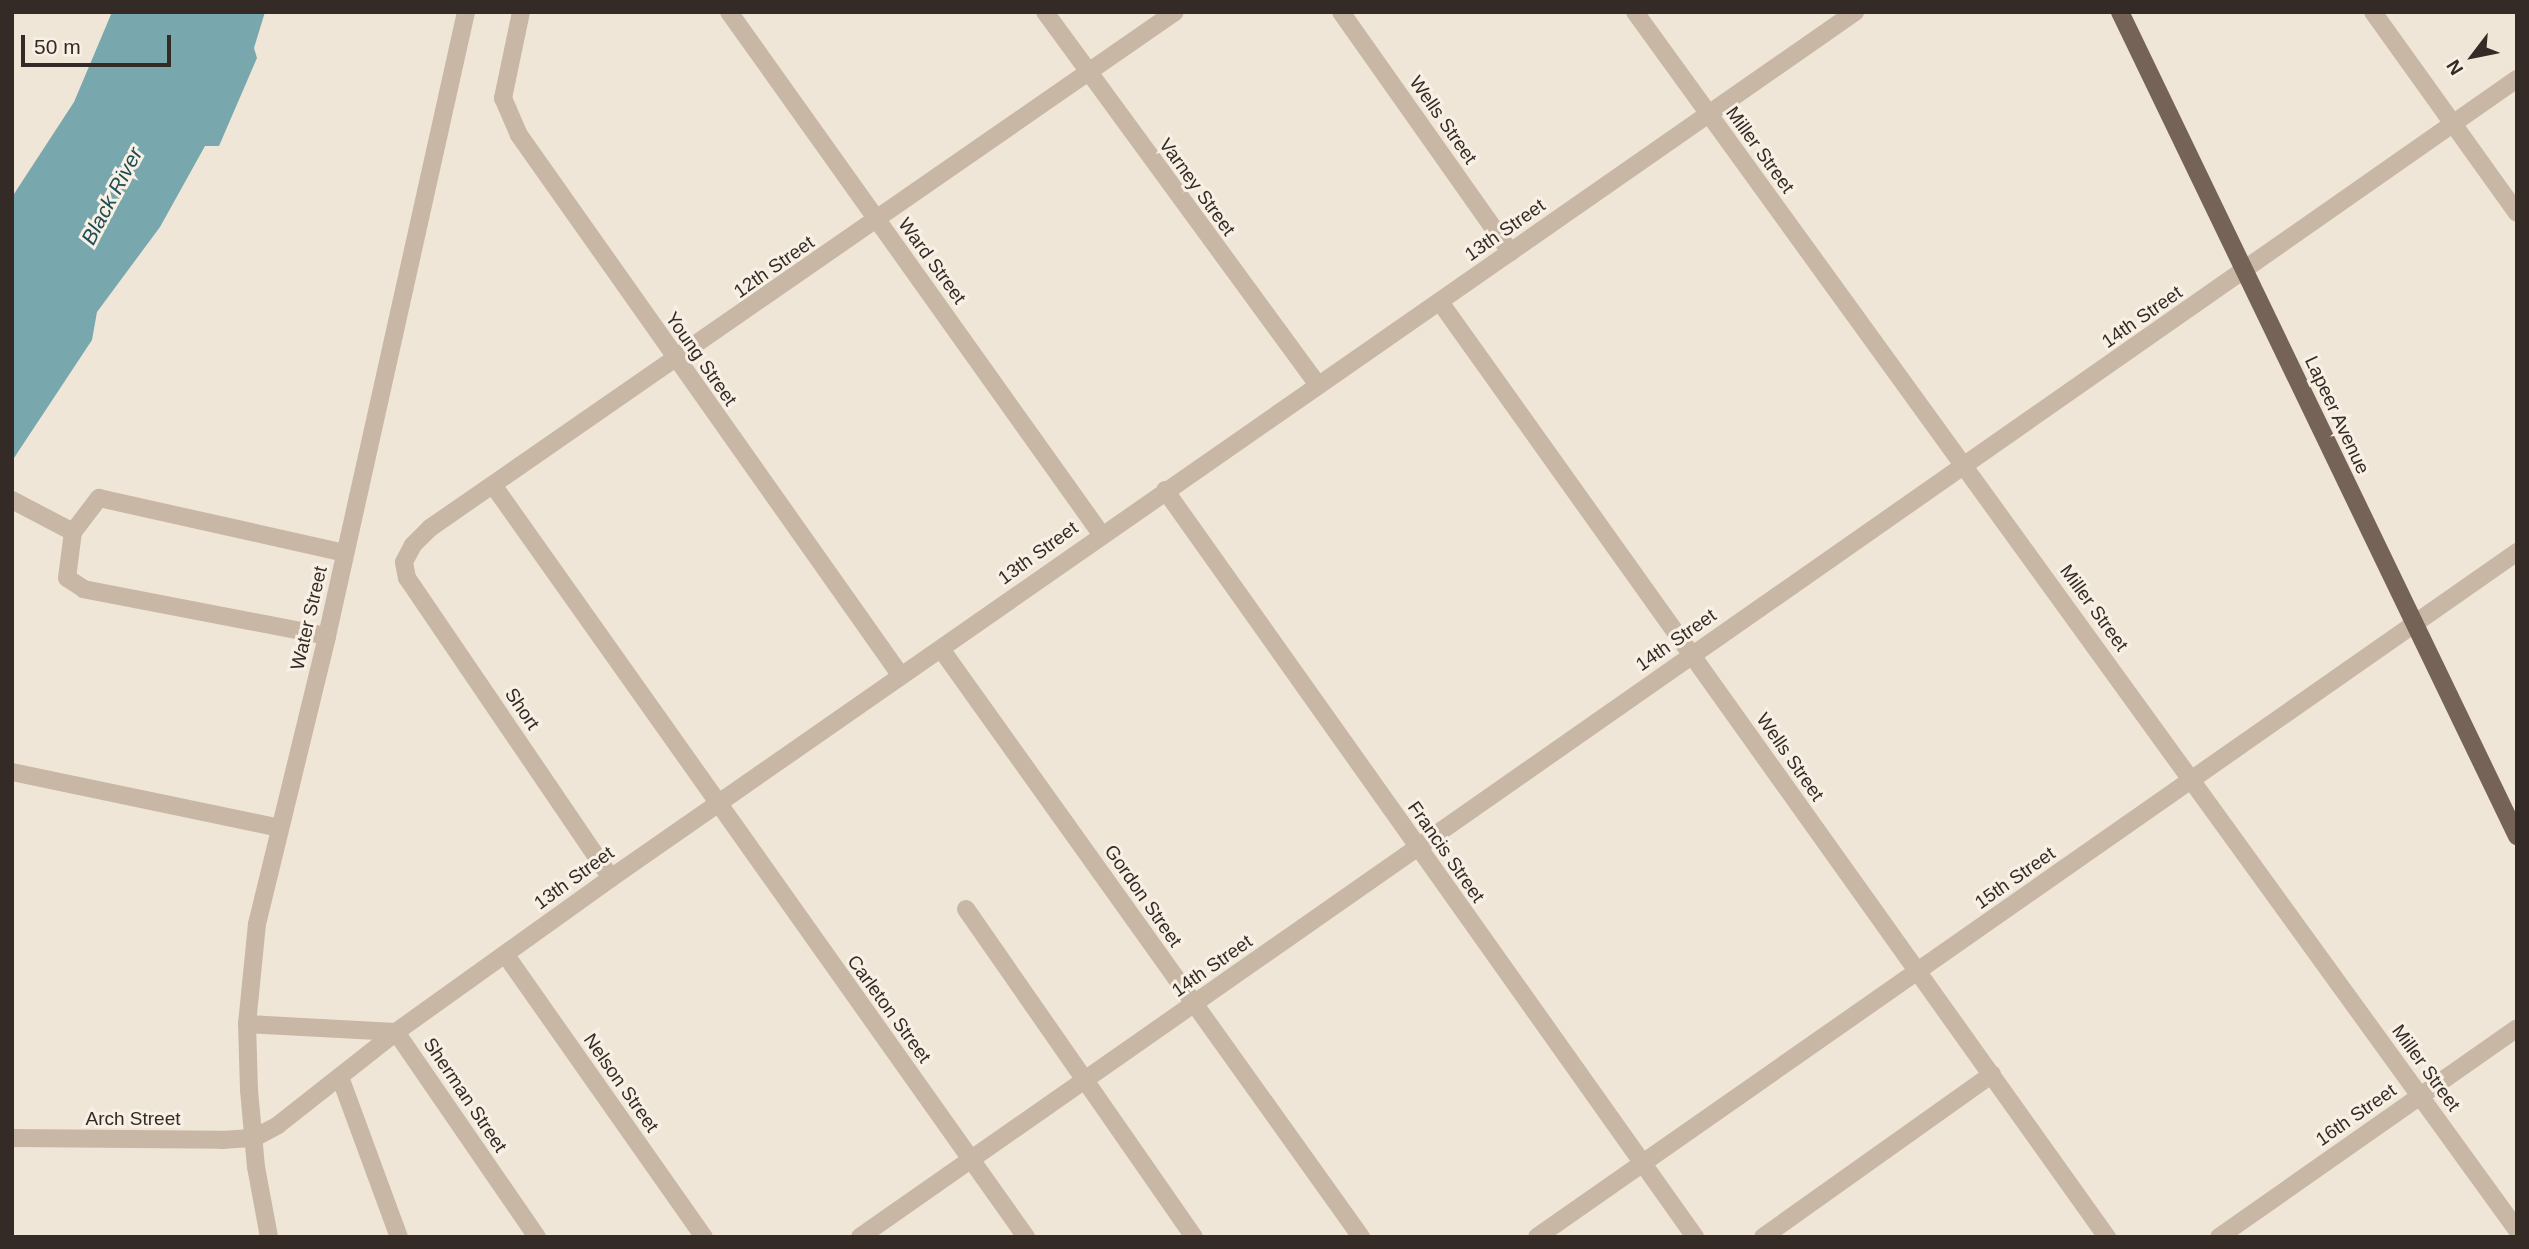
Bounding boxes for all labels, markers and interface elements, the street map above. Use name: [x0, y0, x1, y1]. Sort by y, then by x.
scale bar: [24, 21, 175, 65]
north arrow: [2438, 21, 2508, 91]
text: 50 m: [34, 35, 81, 58]
text: N: [2442, 56, 2467, 79]
street label: Wells Street: [1404, 72, 1482, 168]
street label: Miller Street: [1721, 102, 1799, 198]
street label: Varney Street: [1154, 134, 1240, 240]
water label: Black River: [76, 143, 148, 249]
street label: 13th Street: [1460, 194, 1550, 266]
street label: Ward Street: [893, 214, 971, 308]
street label: 12th Street: [729, 231, 819, 303]
street label: 14th Street: [2097, 281, 2187, 353]
street label: Young Street: [660, 308, 742, 410]
street label: Lapeer Avenue: [2300, 352, 2374, 478]
street label: 13th Street: [994, 516, 1082, 590]
street label: Miller Street: [2055, 560, 2133, 656]
street label: Water Street: [286, 564, 332, 672]
street label: 14th Street: [1631, 604, 1721, 676]
street label: Short: [500, 684, 544, 734]
street label: Wells Street: [1751, 709, 1829, 805]
street label: Francis Street: [1403, 797, 1489, 907]
street label: 13th Street: [530, 841, 618, 915]
street label: Gordon Street: [1099, 841, 1187, 951]
street label: 15th Street: [1970, 842, 2060, 914]
street label: 14th Street: [1167, 930, 1257, 1002]
street label: Carleton Street: [842, 951, 936, 1067]
street label: Miller Street: [2387, 1020, 2465, 1116]
street label: Nelson Street: [579, 1029, 663, 1137]
street label: Sherman Street: [418, 1033, 512, 1157]
street label: 16th Street: [2311, 1079, 2401, 1151]
street label: Arch Street: [85, 1108, 181, 1130]

